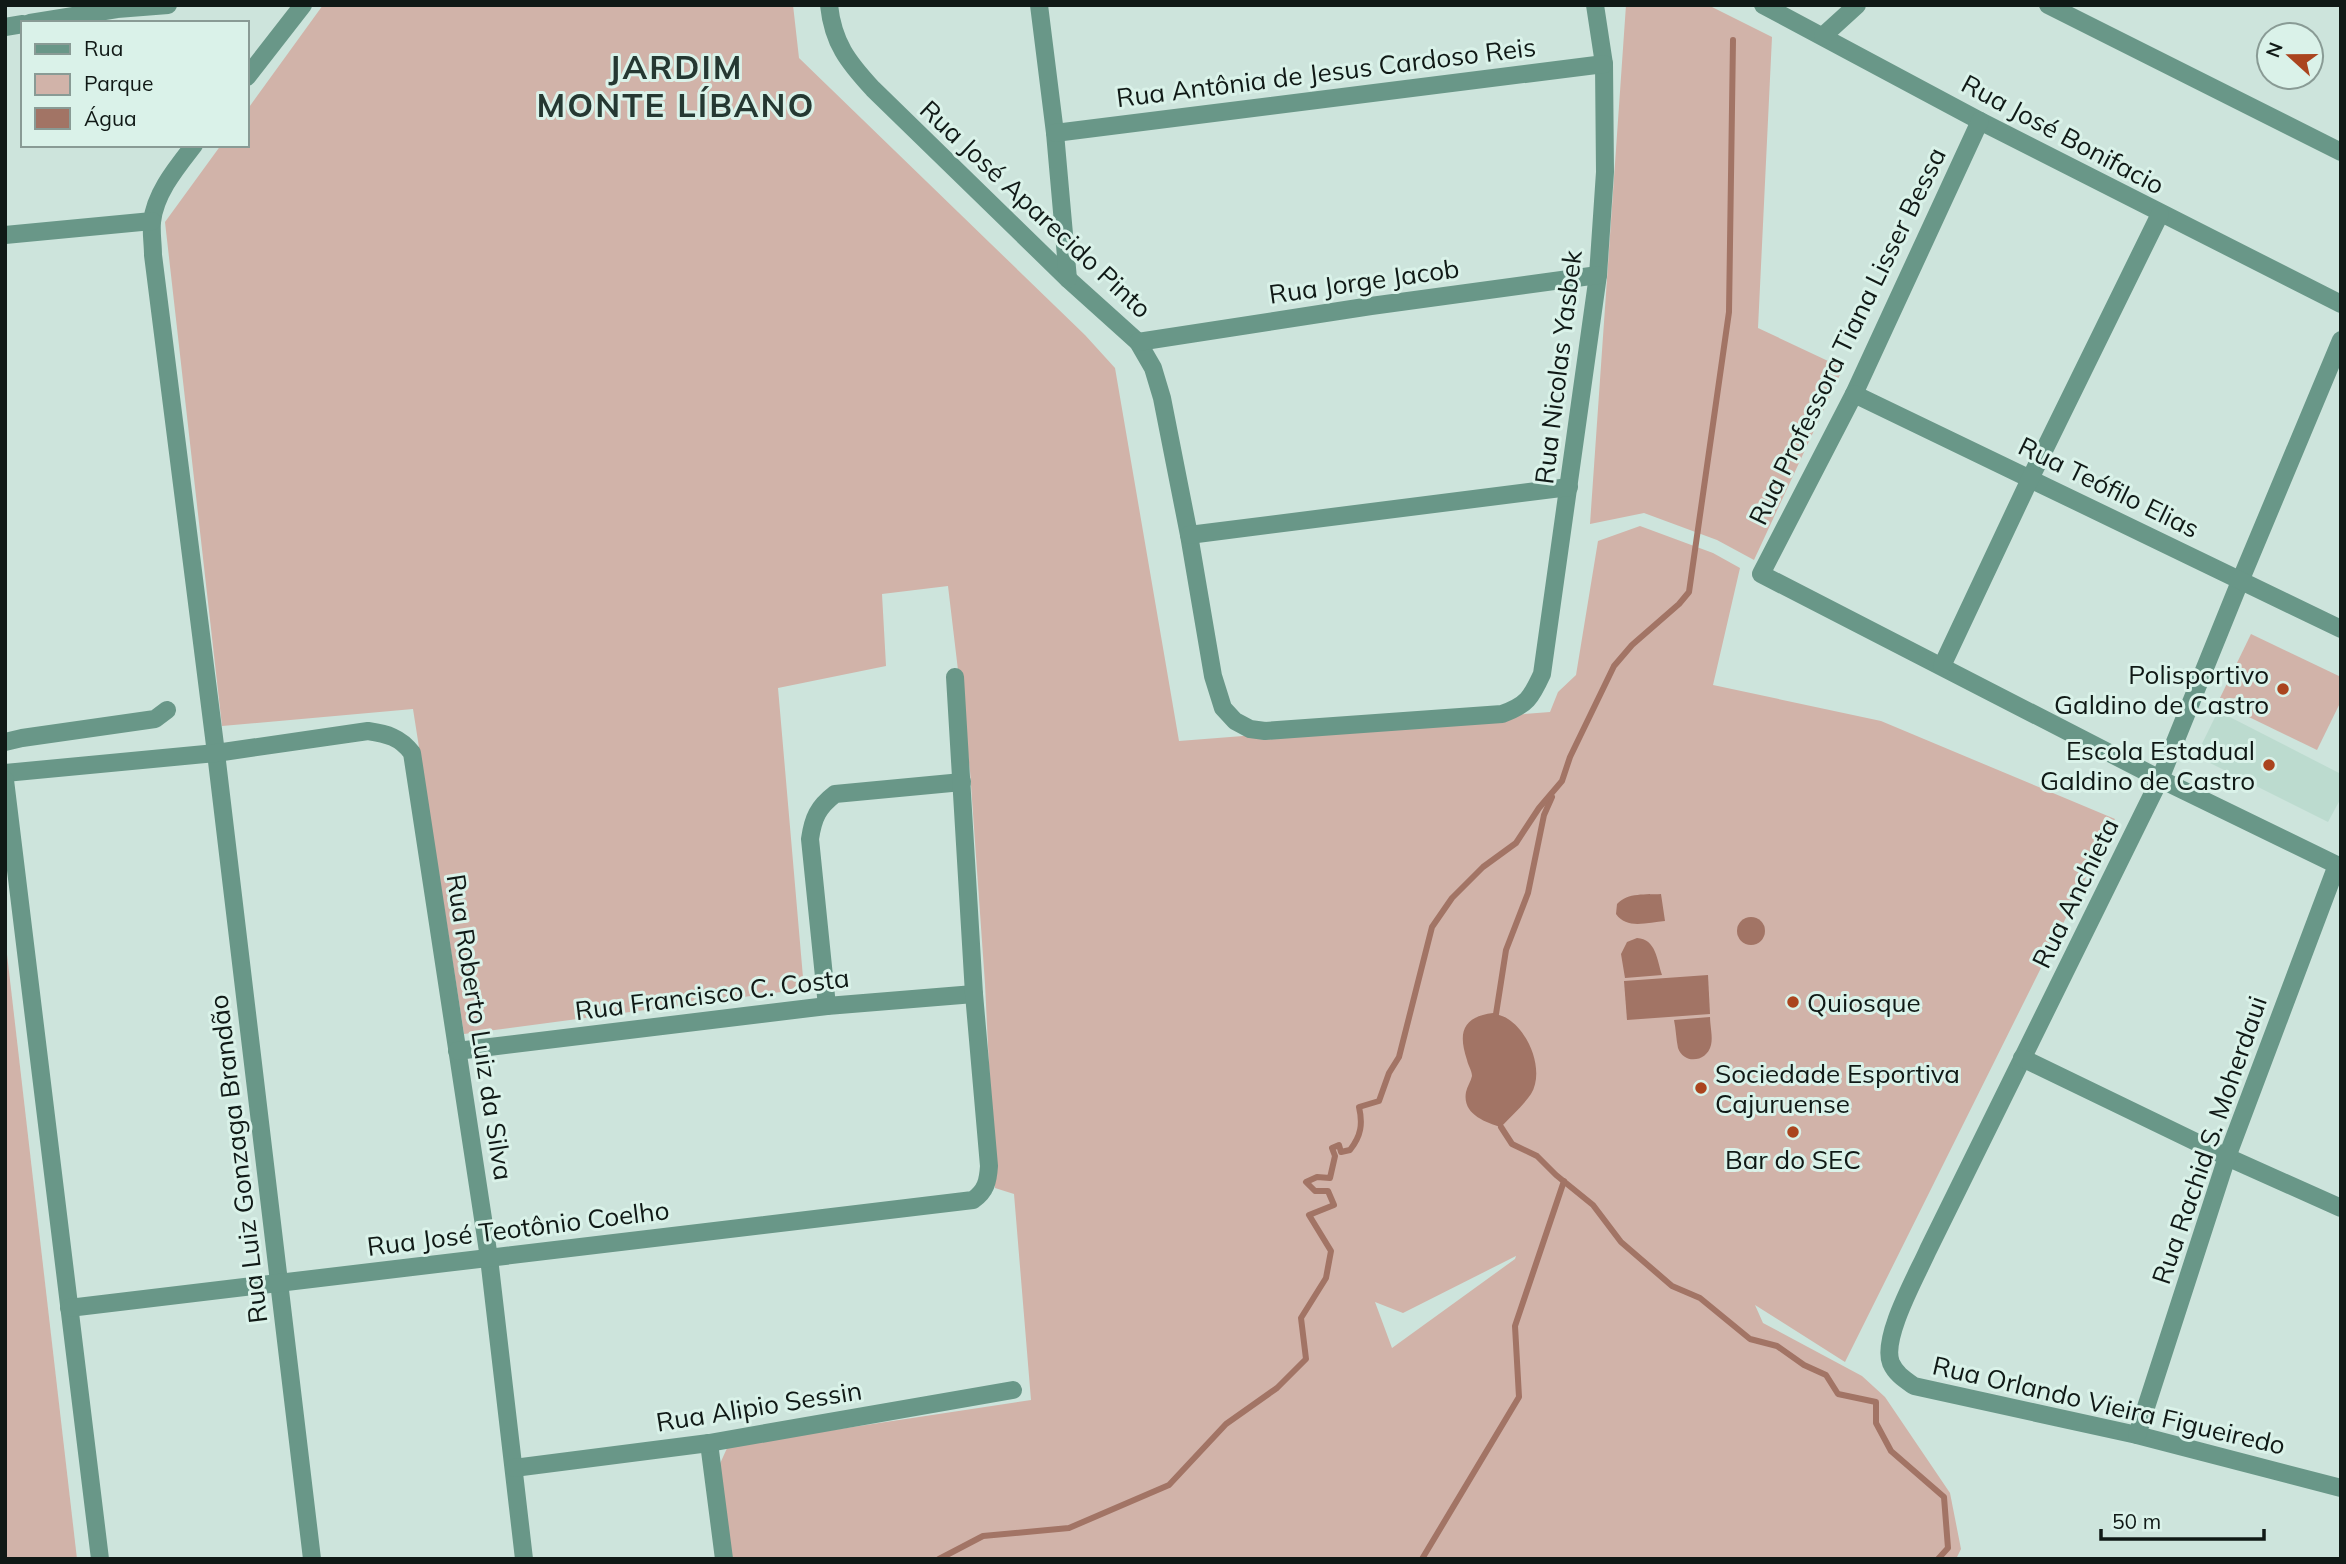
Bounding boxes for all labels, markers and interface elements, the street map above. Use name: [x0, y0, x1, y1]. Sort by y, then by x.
legend: [21, 21, 248, 147]
north arrow: [2255, 21, 2325, 91]
street label: Rua Antônia de Jesus Cardoso Reis: [1114, 30, 1538, 114]
text: Rua: [84, 35, 123, 61]
text: N: [2260, 39, 2288, 61]
district label: JARDIM MONTE LÍBANO: [537, 46, 815, 125]
street label: Rua José Bonifacio: [1956, 67, 2170, 201]
text: Parque: [84, 70, 153, 96]
street label: Rua José Aparecido Pinto: [913, 93, 1159, 325]
text: Água: [84, 105, 137, 131]
street label: Rua Professora Tiana Lisser Bessa: [1741, 142, 1953, 530]
street label: Rua Nicolas Yasbek: [1527, 248, 1589, 486]
street label: Rua Jorge Jacob: [1267, 251, 1461, 311]
street label: Rua Teófilo Elias: [2013, 429, 2205, 545]
place label: Polisportivo Galdino de Castro: [2054, 658, 2269, 721]
marker: Polisportivo Galdino de Castro: [2275, 681, 2291, 697]
place label: Escola Estadual Galdino de Castro: [2040, 734, 2255, 797]
marker: Escola Estadual Galdino de Castro: [2261, 757, 2277, 773]
street label: Rua Anchieta: [2024, 813, 2126, 973]
street label: Rua Roberto Luiz da Silva: [439, 872, 521, 1182]
street label: Rua Francisco C. Costa: [573, 961, 851, 1027]
place label: Quiosque: [1807, 986, 1921, 1019]
street label: Rua Rachid S. Moherdaui: [2144, 992, 2274, 1288]
street label: Rua Luiz Gonzaga Brandão: [201, 993, 275, 1325]
marker: Quiosque: [1785, 994, 1801, 1010]
place label: Sociedade Esportiva Cajuruense: [1715, 1057, 1960, 1120]
marker: Sociedade Esportiva Cajuruense: [1693, 1080, 1709, 1096]
marker: Bar do SEC: [1785, 1124, 1801, 1140]
place label: Bar do SEC: [1725, 1143, 1861, 1176]
street label: Rua José Teotônio Coelho: [365, 1193, 671, 1263]
street label: Rua Orlando Vieira Figueiredo: [1929, 1348, 2289, 1462]
street label: Rua Alipio Sessin: [654, 1373, 864, 1439]
scale bar: [2101, 1498, 2264, 1542]
text: 50 m: [2112, 1508, 2161, 1534]

